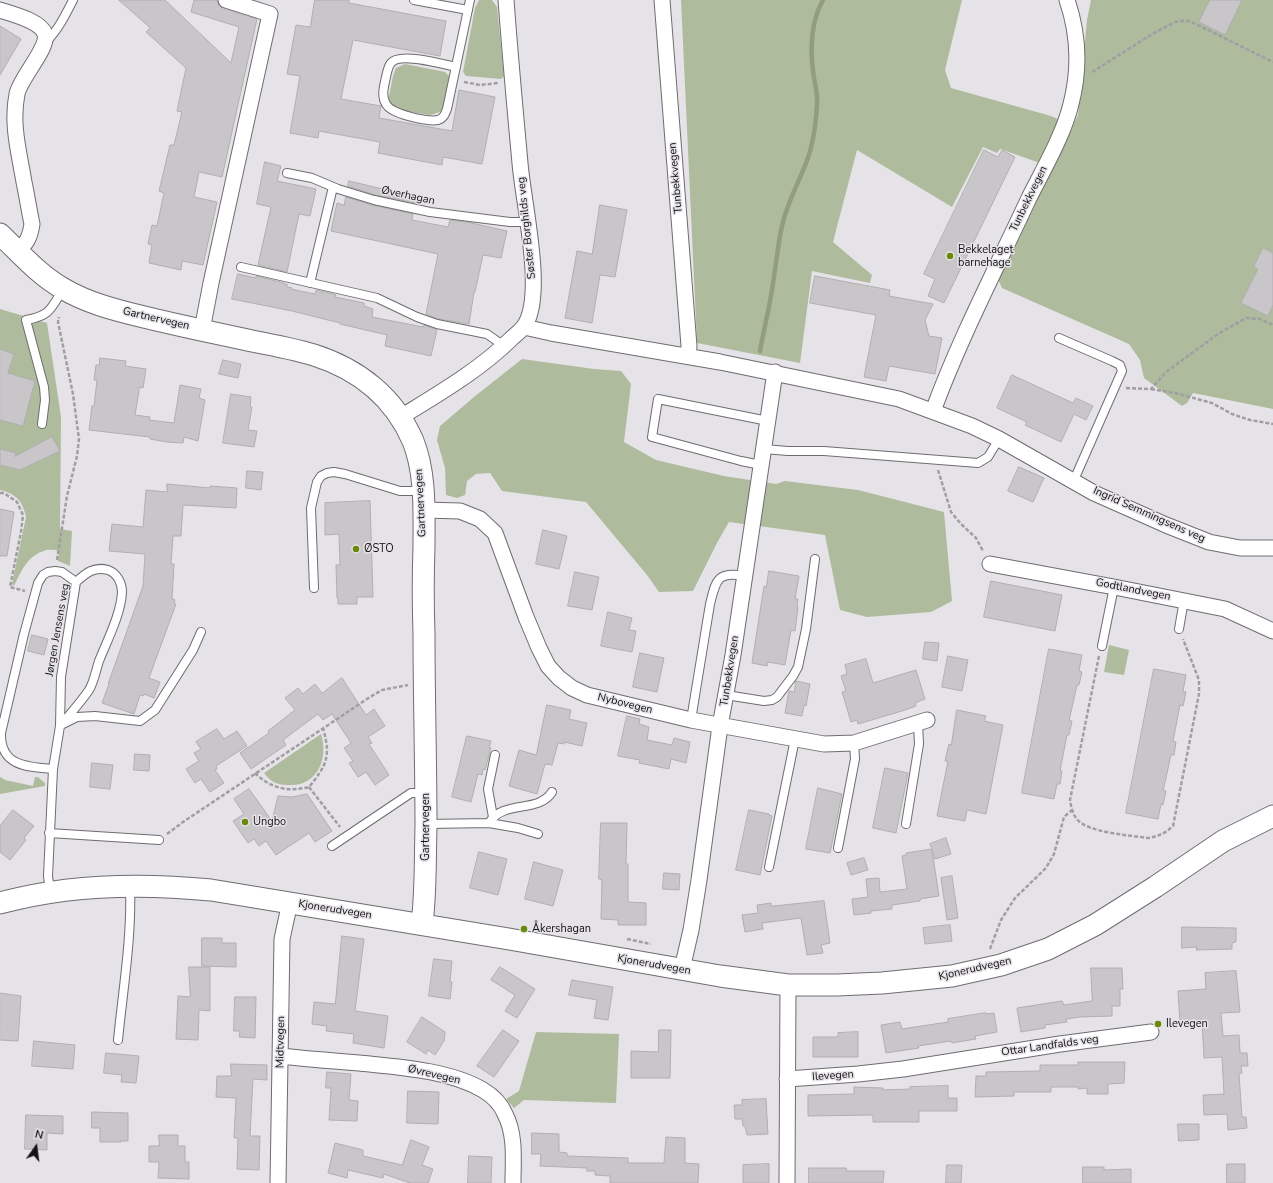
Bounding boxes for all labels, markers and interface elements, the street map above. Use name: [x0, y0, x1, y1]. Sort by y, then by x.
street label: Tunbekkvegen: [666, 142, 686, 214]
street label: Tunbekkvegen: [1007, 164, 1051, 234]
street label: Søster Borghilds veg: [515, 176, 539, 280]
street label: Øverhagan: [380, 184, 436, 208]
place label: Bekkelaget barnehage: [958, 243, 1013, 269]
marker: Bekkelaget barnehage: [945, 251, 955, 261]
street label: Gartnervegen: [121, 305, 191, 333]
street label: Gartnervegen: [413, 469, 429, 537]
street label: Ingrid Semmingsens veg: [1091, 484, 1207, 546]
place label: ØSTO: [364, 542, 394, 556]
marker: ØSTO: [351, 544, 361, 554]
street label: Godtlandvegen: [1094, 576, 1172, 604]
street label: Jørgen Jensens veg: [43, 583, 73, 677]
street label: Tunbekkvegen: [718, 635, 742, 707]
street label: Nybovegen: [596, 691, 654, 717]
street label: Gartnervegen: [419, 793, 433, 861]
place label: Ungbo: [253, 815, 286, 829]
marker: Ungbo: [240, 817, 250, 827]
street label: Kjonerudvegen: [297, 898, 373, 922]
place label: Åkershagan: [532, 922, 591, 936]
marker: Åkershagan: [519, 924, 529, 934]
street label: Kjonerudvegen: [616, 952, 692, 978]
street label: Kjonerudvegen: [937, 954, 1013, 984]
street label: Midtvegen: [274, 1016, 288, 1068]
place label: Ilevegen: [1166, 1017, 1208, 1031]
marker: Ilevegen: [1153, 1019, 1163, 1029]
street label: Ottar Landfalds veg: [1001, 1033, 1099, 1059]
street label: Øvrevegen: [406, 1063, 462, 1087]
street label: Ilevegen: [812, 1068, 854, 1084]
north arrow: [16, 1127, 56, 1167]
text: N: [33, 1127, 45, 1143]

